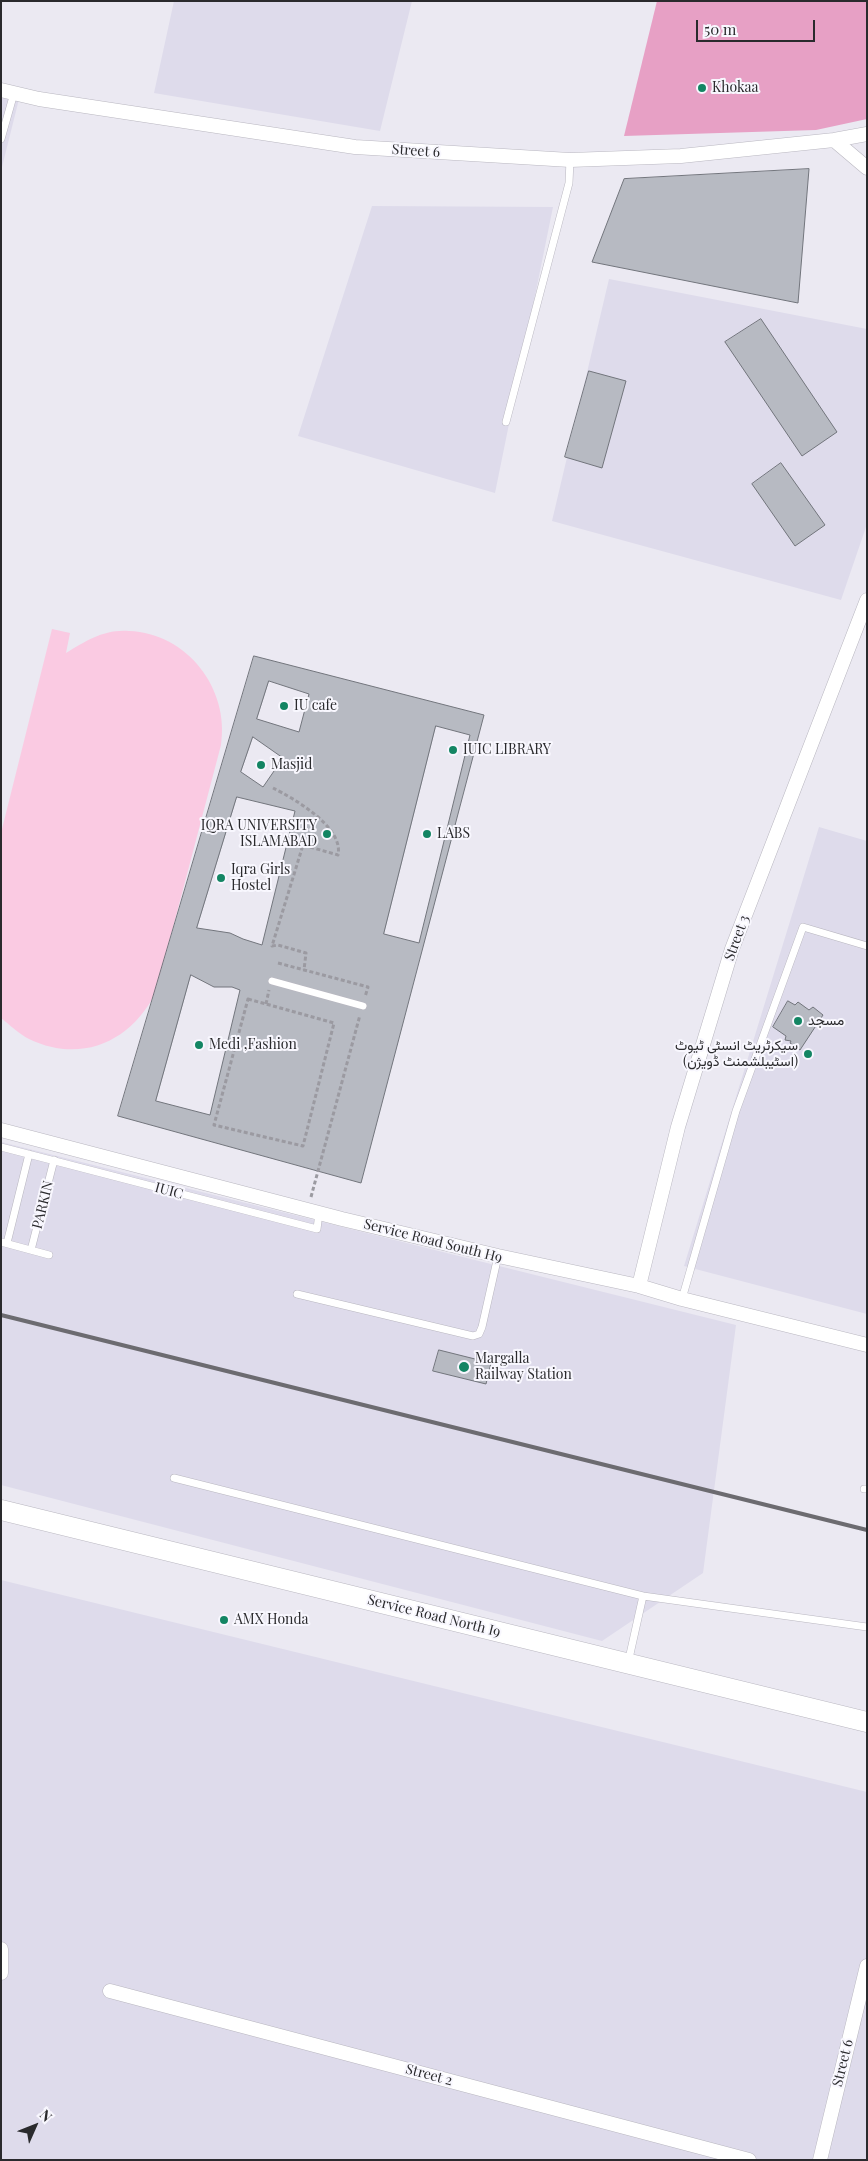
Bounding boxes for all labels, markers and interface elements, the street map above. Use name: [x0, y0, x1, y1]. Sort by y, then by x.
scale bar: [698, 10, 817, 42]
text: 50 m: [704, 19, 736, 39]
place label: Khokaa: [712, 80, 758, 96]
marker: Khokaa: [696, 82, 708, 94]
street label: Street 6: [391, 141, 441, 161]
place label: IU cafe: [294, 698, 337, 714]
marker: IU cafe: [278, 700, 290, 712]
place label: IUIC LIBRARY: [463, 742, 551, 758]
marker: IUIC LIBRARY: [447, 744, 459, 756]
place label: Masjid: [271, 757, 312, 773]
marker: Masjid: [255, 759, 267, 771]
place label: IQRA UNIVERSITY ISLAMABAD: [201, 818, 317, 850]
place label: LABS: [437, 826, 470, 842]
marker: IQRA UNIVERSITY ISLAMABAD: [321, 828, 333, 840]
marker: LABS: [421, 828, 433, 840]
place label: Iqra Girls Hostel: [231, 862, 290, 894]
marker: Iqra Girls Hostel: [215, 872, 227, 884]
street label: Street 3: [721, 913, 753, 963]
place label: مسجد: [808, 1013, 844, 1029]
marker: مسجد: [792, 1015, 804, 1027]
place label: Medi ,Fashion: [209, 1037, 297, 1053]
place label: سیکرٹریٹ انسٹی ٹیوٹ (اسٹیبلشمنٹ ڈویژن): [675, 1038, 798, 1070]
marker: Medi ,Fashion: [193, 1039, 205, 1051]
marker: سیکرٹریٹ انسٹی ٹیوٹ (اسٹیبلشمنٹ ڈویژن): [802, 1048, 814, 1060]
street label: PARKIN: [29, 1179, 57, 1231]
street label: IUIC: [153, 1179, 185, 1203]
street label: Service Road South H9: [362, 1216, 504, 1266]
place label: Margalla Railway Station: [475, 1351, 572, 1384]
marker: Margalla Railway Station: [457, 1360, 471, 1374]
street label: Service Road North I9: [366, 1591, 502, 1641]
place label: AMX Honda: [234, 1612, 309, 1628]
marker: AMX Honda: [218, 1614, 230, 1626]
street label: Street 6: [829, 2038, 857, 2088]
street label: Street 2: [404, 2061, 454, 2089]
north arrow: [10, 2101, 60, 2151]
text: N: [36, 2105, 56, 2125]

